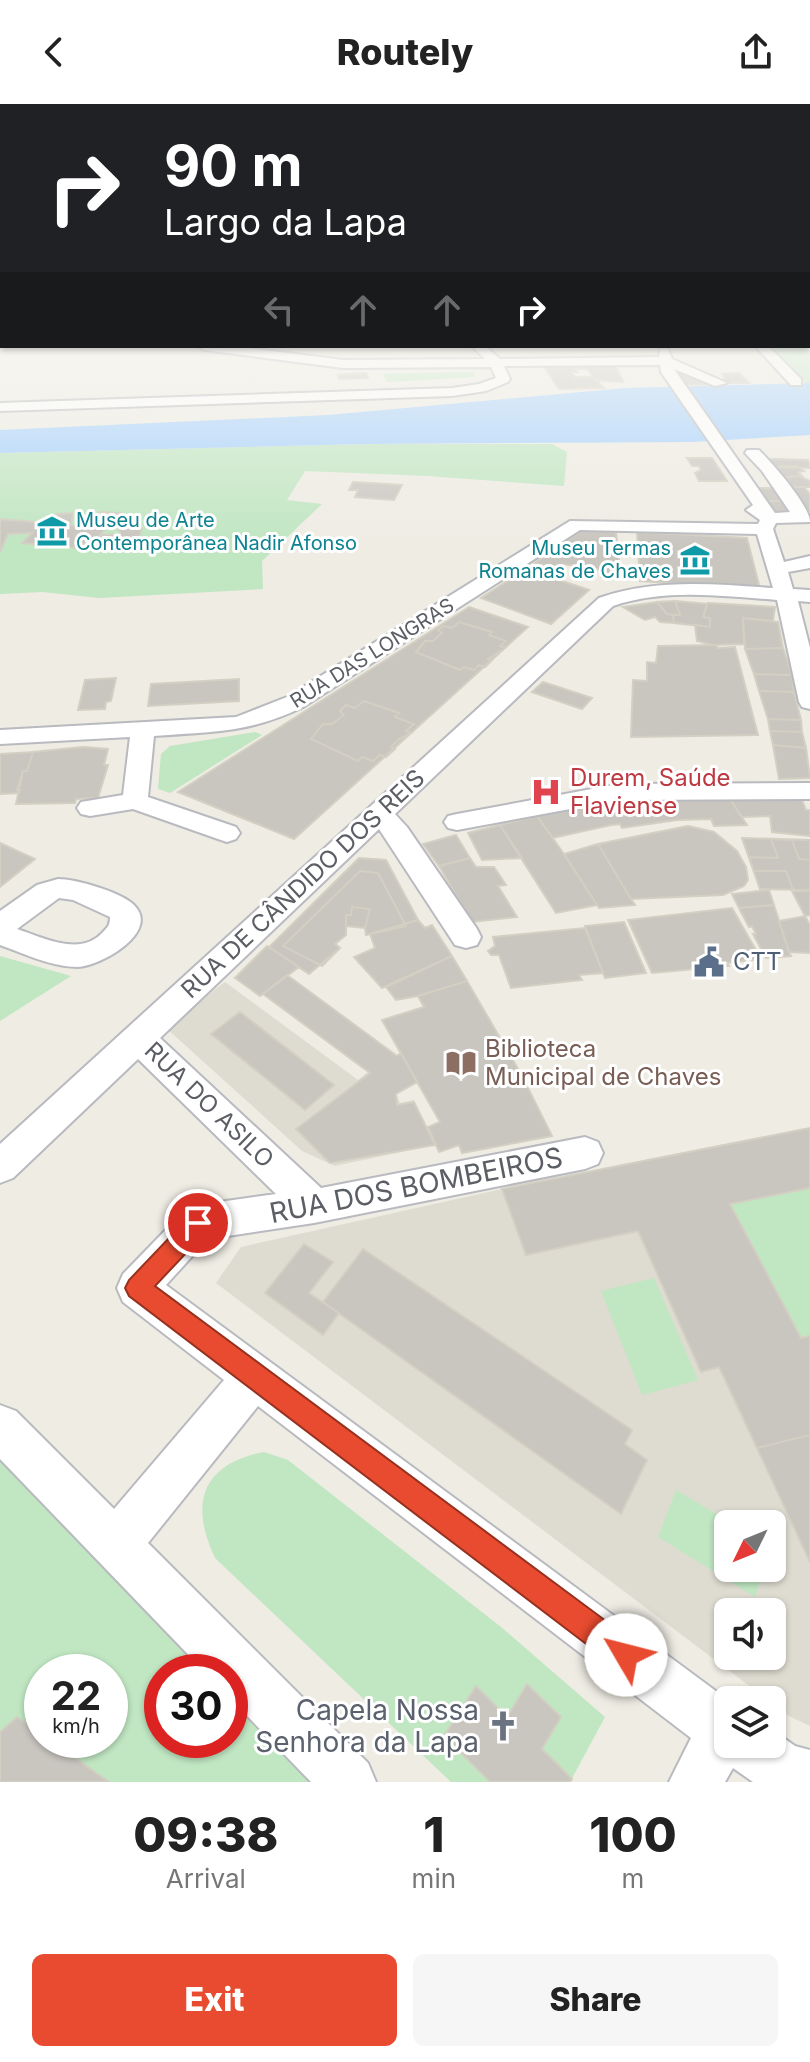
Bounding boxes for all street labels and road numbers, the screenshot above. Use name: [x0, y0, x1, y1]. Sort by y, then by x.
street label: RUA DAS LONGRAS: [286, 593, 458, 713]
street label: RUA DE CÂNDIDO DOS REIS: [174, 762, 430, 1004]
street label: RUA DO ASILO: [139, 1036, 280, 1173]
street label: RUA DOS BOMBEIROS: [266, 1140, 566, 1230]

